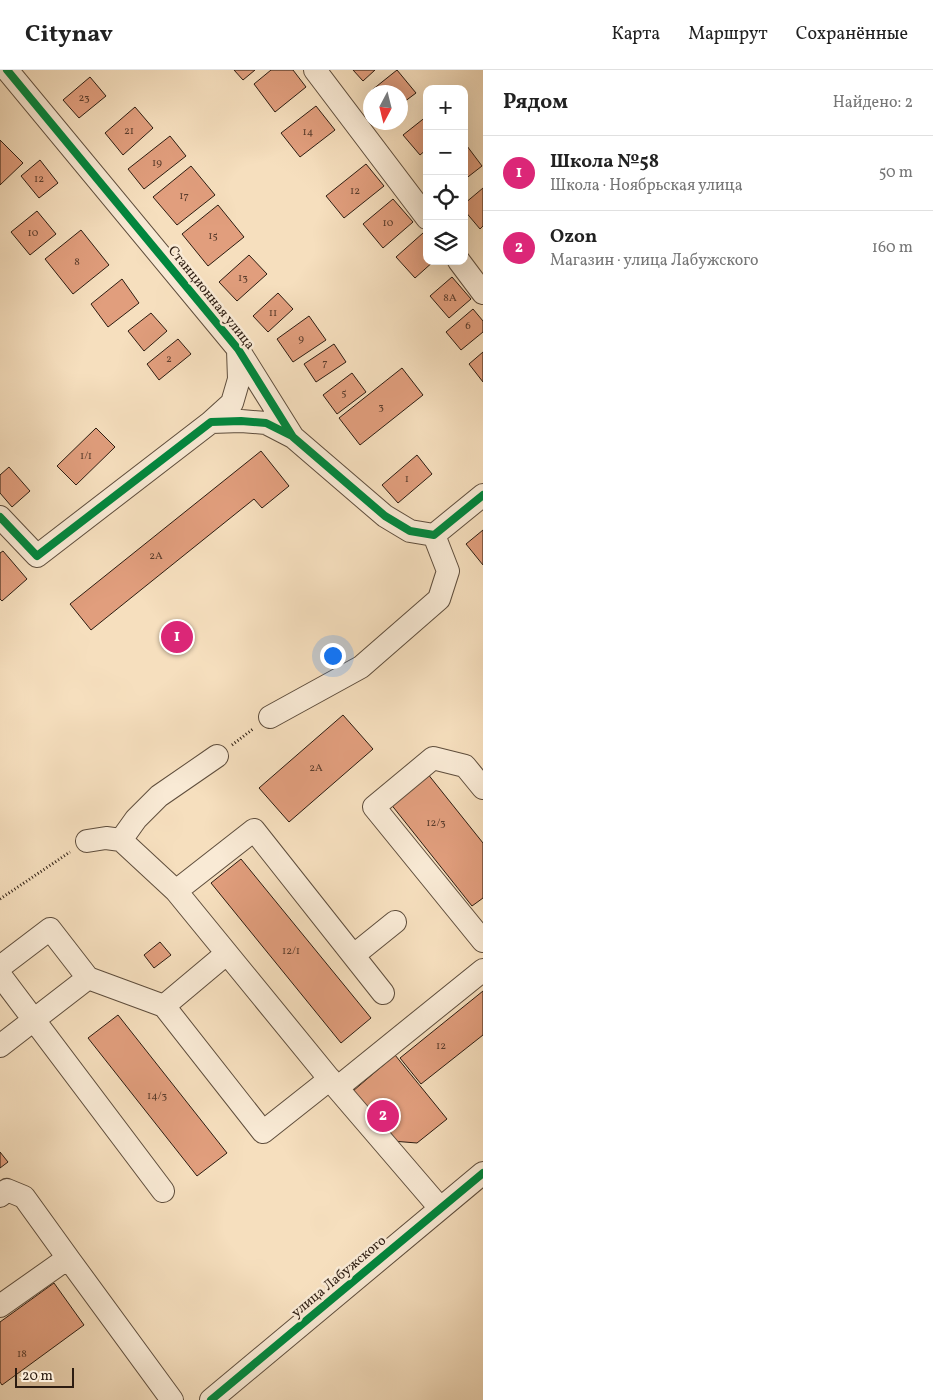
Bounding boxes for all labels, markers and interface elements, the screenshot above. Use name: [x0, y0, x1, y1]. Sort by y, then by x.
text: Citynav: [25, 18, 113, 52]
text: Карта: [611, 22, 660, 47]
text: Маршрут: [688, 22, 768, 47]
text: Сохранённые: [796, 22, 908, 47]
north arrow: [363, 85, 408, 130]
map controls: [423, 85, 468, 265]
button: +: [423, 85, 468, 130]
text: Рядом: [503, 88, 568, 117]
house number: 23: [78, 91, 90, 106]
text: Найдено: 2: [833, 92, 913, 114]
house number: 21: [124, 124, 134, 139]
house number: 14: [303, 125, 314, 140]
button: −: [423, 130, 468, 175]
text: Школа №58: [550, 149, 659, 175]
house number: 19: [152, 156, 162, 171]
text: 1: [516, 162, 522, 184]
text: 50 m: [879, 162, 913, 184]
house number: 12: [34, 172, 44, 187]
button: locate: [423, 175, 468, 220]
text: Школа · Ноябрьская улица: [550, 175, 743, 197]
house number: 12: [350, 184, 360, 199]
house number: 17: [179, 189, 189, 204]
house number: 10: [383, 216, 394, 231]
button: layers: [423, 220, 468, 265]
text: Ozon: [550, 224, 597, 250]
house number: 10: [28, 226, 39, 241]
house number: 15: [208, 229, 218, 244]
text: 2: [515, 237, 523, 259]
text: 160 m: [872, 237, 913, 259]
street label: Станционная улица: [163, 242, 259, 354]
text: Магазин · улица Лабужского: [550, 250, 759, 272]
house number: 8: [74, 255, 80, 270]
house number: 13: [238, 271, 248, 286]
house number: 8А: [443, 291, 457, 306]
house number: 11: [269, 306, 277, 321]
house number: 6: [465, 319, 471, 334]
house number: 9: [298, 332, 304, 347]
house number: 2: [166, 352, 172, 367]
house number: 7: [322, 356, 328, 371]
house number: 5: [341, 386, 347, 401]
house number: 3: [378, 400, 384, 415]
house number: 1/1: [80, 449, 92, 464]
house number: 1: [405, 472, 409, 487]
house number: 2А: [149, 549, 163, 564]
pin: 1: [161, 618, 193, 656]
your location: [320, 643, 346, 669]
house number: 2А: [309, 761, 323, 776]
house number: 12/3: [426, 816, 446, 831]
house number: 12/1: [282, 944, 300, 959]
house number: 12: [436, 1039, 446, 1054]
house number: 14/3: [147, 1089, 167, 1104]
pin: 2: [367, 1097, 399, 1135]
street label: улица Лабужского: [288, 1232, 390, 1322]
house number: 18: [17, 1347, 27, 1362]
scale bar: [15, 1365, 74, 1388]
text: 20 m: [22, 1367, 53, 1386]

